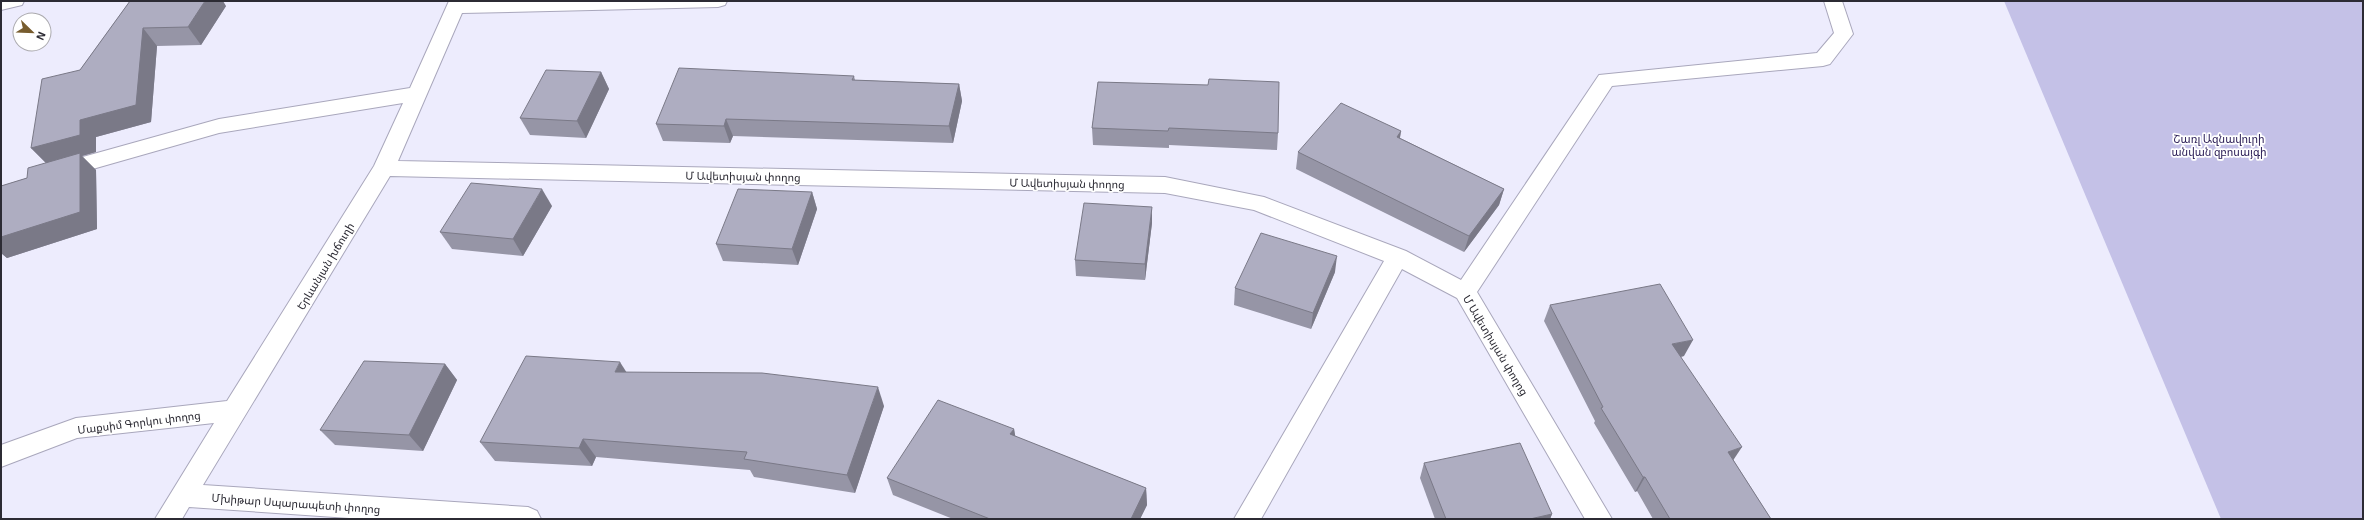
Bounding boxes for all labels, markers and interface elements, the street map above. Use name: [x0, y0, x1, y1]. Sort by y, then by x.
north arrow: [12, 12, 52, 52]
text: N: [34, 30, 49, 42]
park label: Շառլ Ազնավուրի անվան զբոսայգի: [2171, 132, 2267, 159]
street label: Մ Ավետիսյան փողոց: [685, 168, 801, 185]
street label: Մ Ավետիսյան փողոց: [1009, 175, 1125, 192]
street label: Երևանյան խճուղի: [294, 220, 357, 313]
street label: Մ Ավետիսյան փողոց: [1460, 292, 1531, 398]
street label: Մաքսիմ Գորկու փողոց: [77, 408, 202, 437]
street label: Մխիթար Սպարապետի փողոց: [211, 491, 381, 516]

